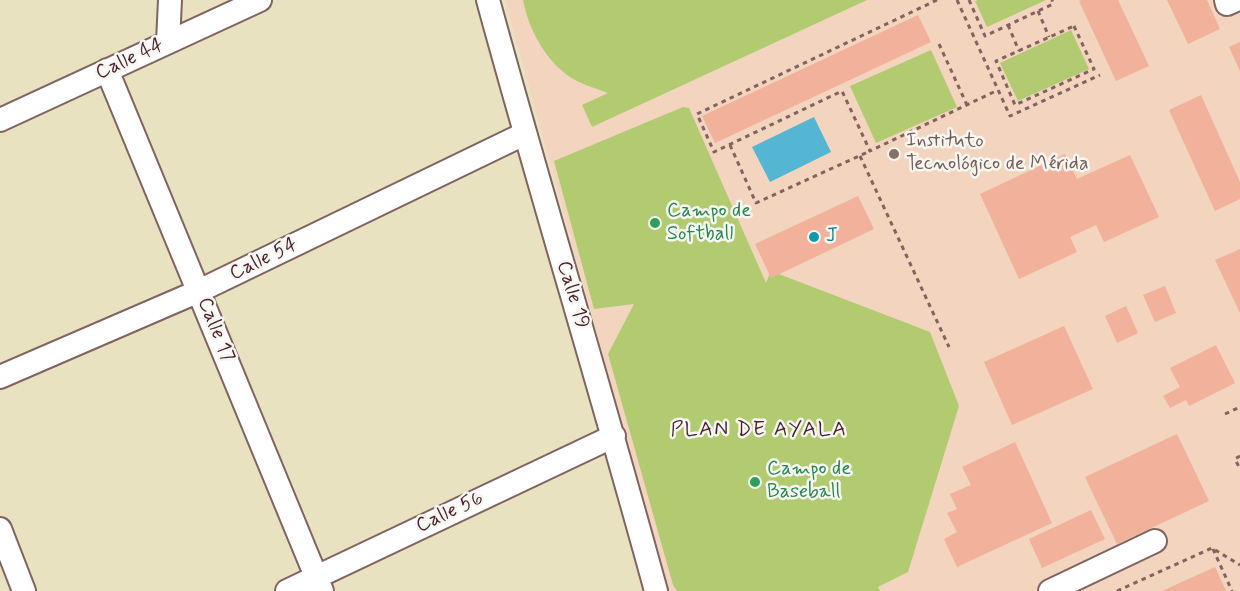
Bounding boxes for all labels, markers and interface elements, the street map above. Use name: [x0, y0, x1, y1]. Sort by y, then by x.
street label: Calle 44: [92, 34, 168, 86]
place label: Instituto Tecnológico de Mérida: [906, 130, 1089, 177]
marker: Instituto Tecnológico de Mérida: [887, 147, 901, 161]
place label: Campo de Softball: [667, 200, 751, 247]
marker: Campo de Softball: [648, 216, 662, 230]
place label: J: [826, 225, 838, 249]
marker: J: [807, 230, 821, 244]
street label: Calle 54: [226, 233, 302, 287]
street label: Calle 19: [550, 258, 594, 332]
street label: Calle 17: [191, 294, 239, 366]
district label: PLAN DE AYALA: [673, 418, 845, 444]
place label: Campo de Baseball: [767, 458, 851, 505]
marker: Campo de Baseball: [748, 475, 762, 489]
street label: Calle 56: [413, 487, 487, 539]

